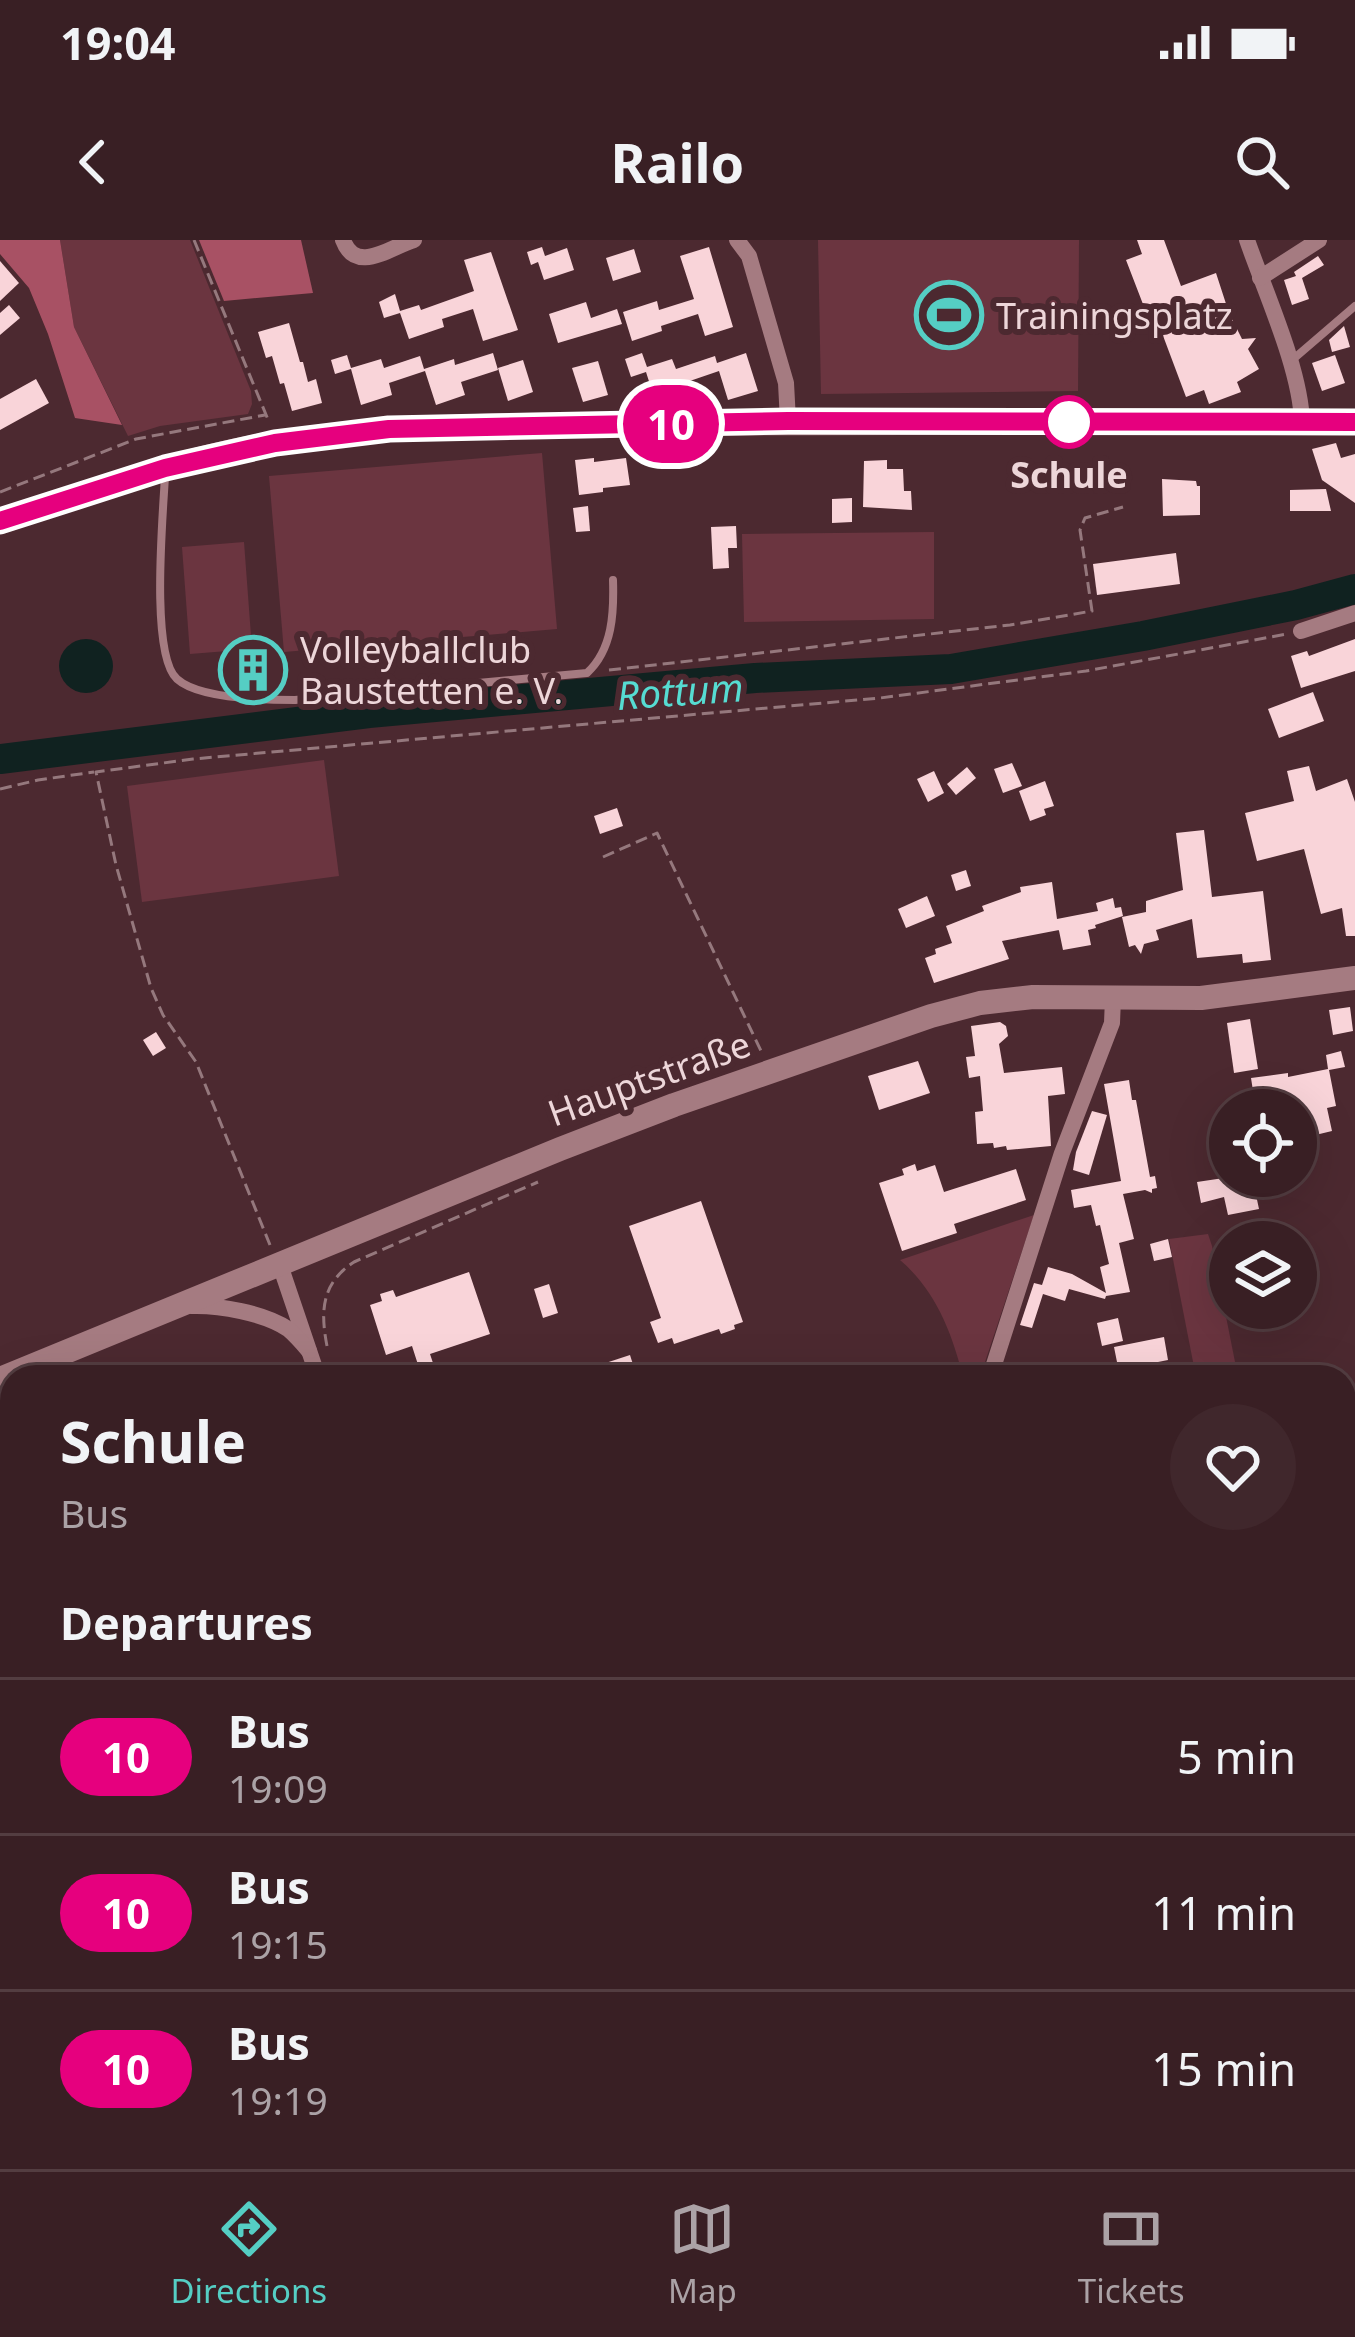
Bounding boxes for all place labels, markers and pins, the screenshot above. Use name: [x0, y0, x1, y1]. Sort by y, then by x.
sports icon: Trainingsplatz: [914, 280, 984, 350]
place label: Trainingsplatz: [996, 291, 1233, 340]
marker: Schule: [1044, 397, 1094, 447]
place label: Schule: [1010, 450, 1128, 499]
place label: Volleyballclub Baustetten e. V.: [300, 625, 563, 715]
building icon: Volleyballclub Baustetten e. V.: [218, 635, 288, 705]

